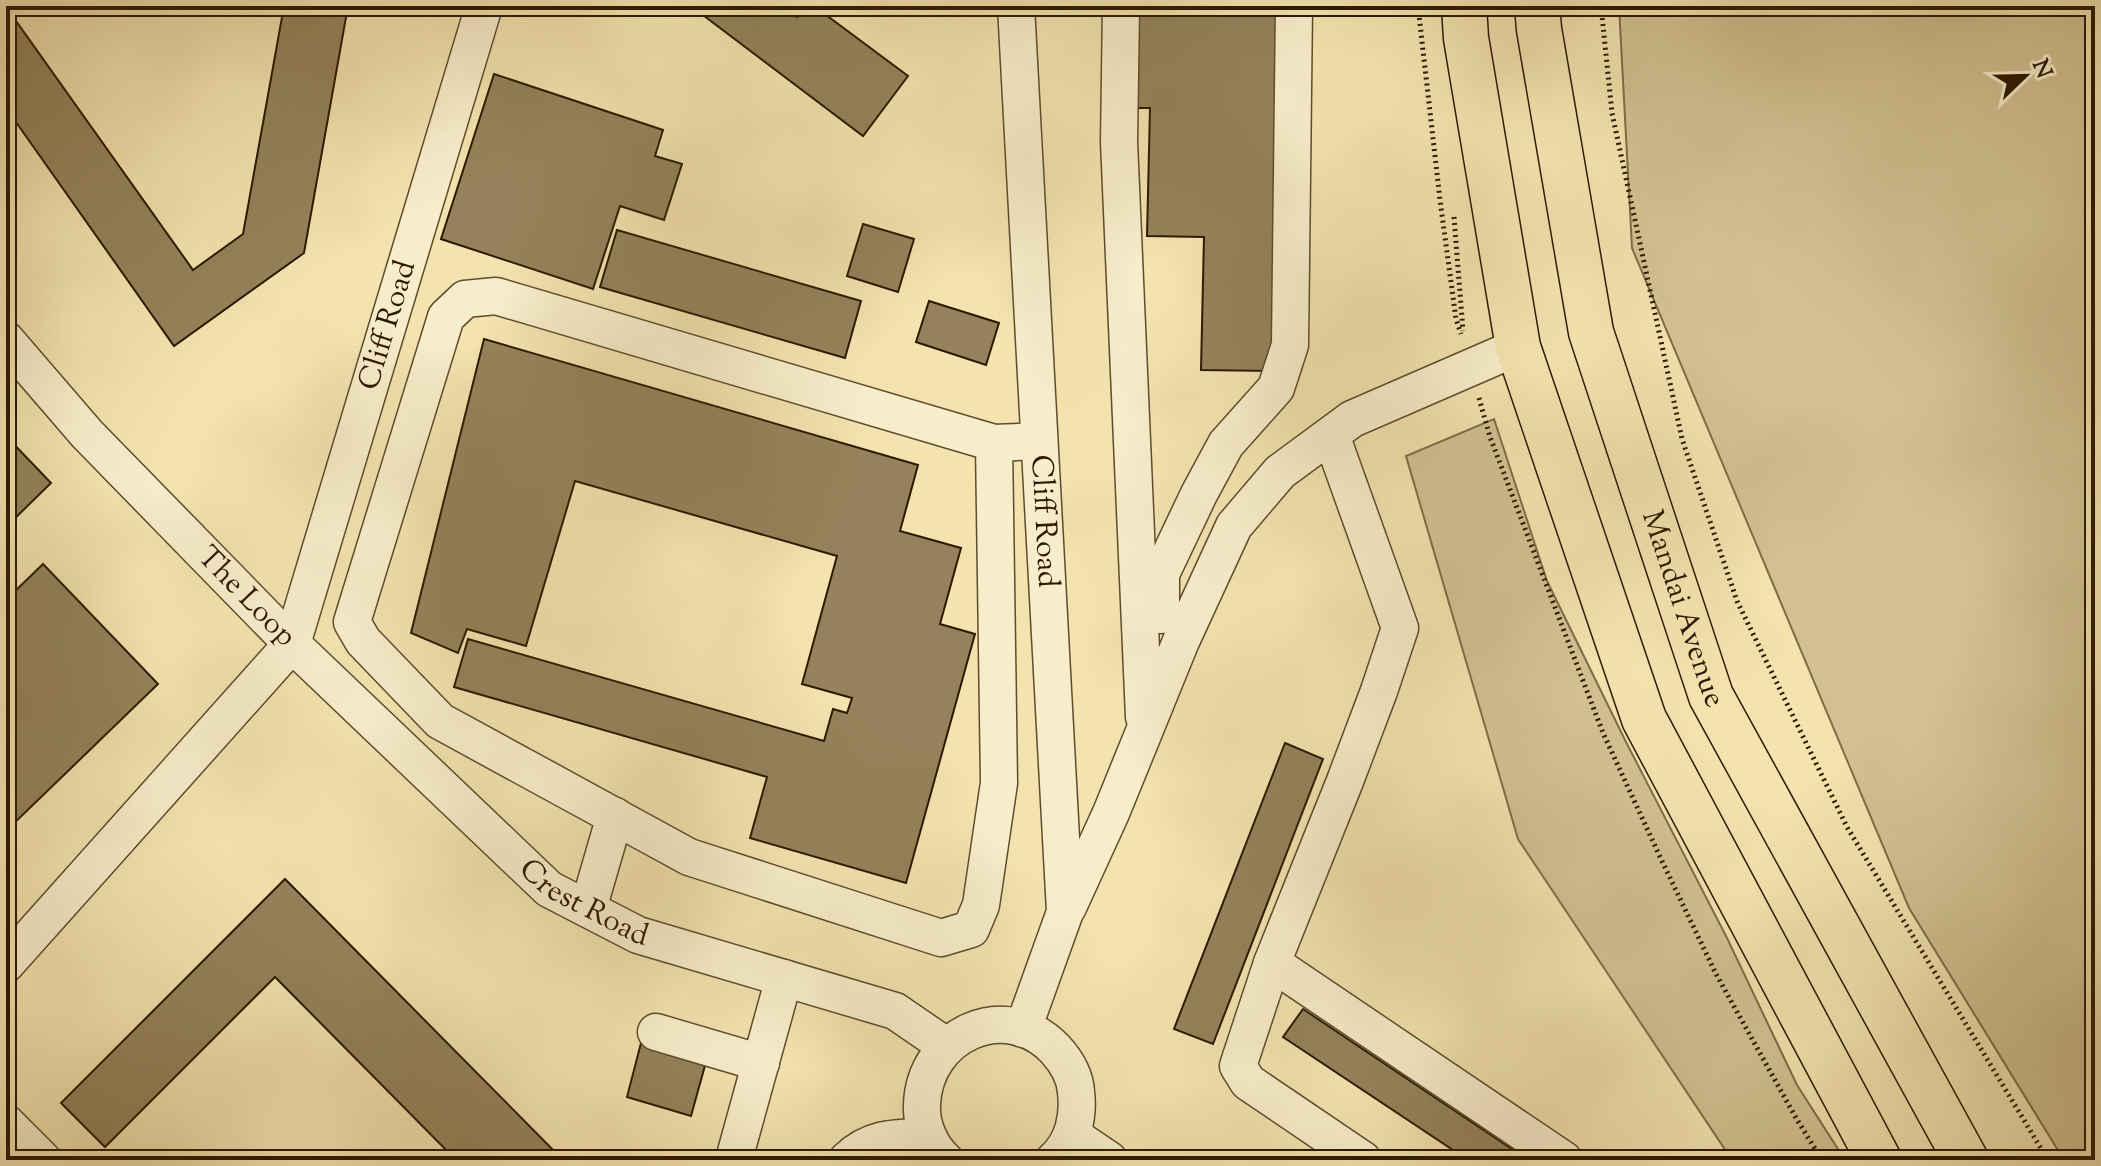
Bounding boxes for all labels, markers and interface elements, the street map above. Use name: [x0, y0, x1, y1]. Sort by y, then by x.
north arrow: [1985, 36, 2065, 116]
text: N: [2022, 55, 2059, 84]
street label: Cliff Road: [348, 255, 428, 395]
street label: Cliff Road: [1019, 454, 1069, 589]
street label: Mandai Avenue: [1630, 505, 1735, 716]
street label: The Loop: [187, 537, 306, 657]
street label: Crest Road: [509, 849, 653, 958]

